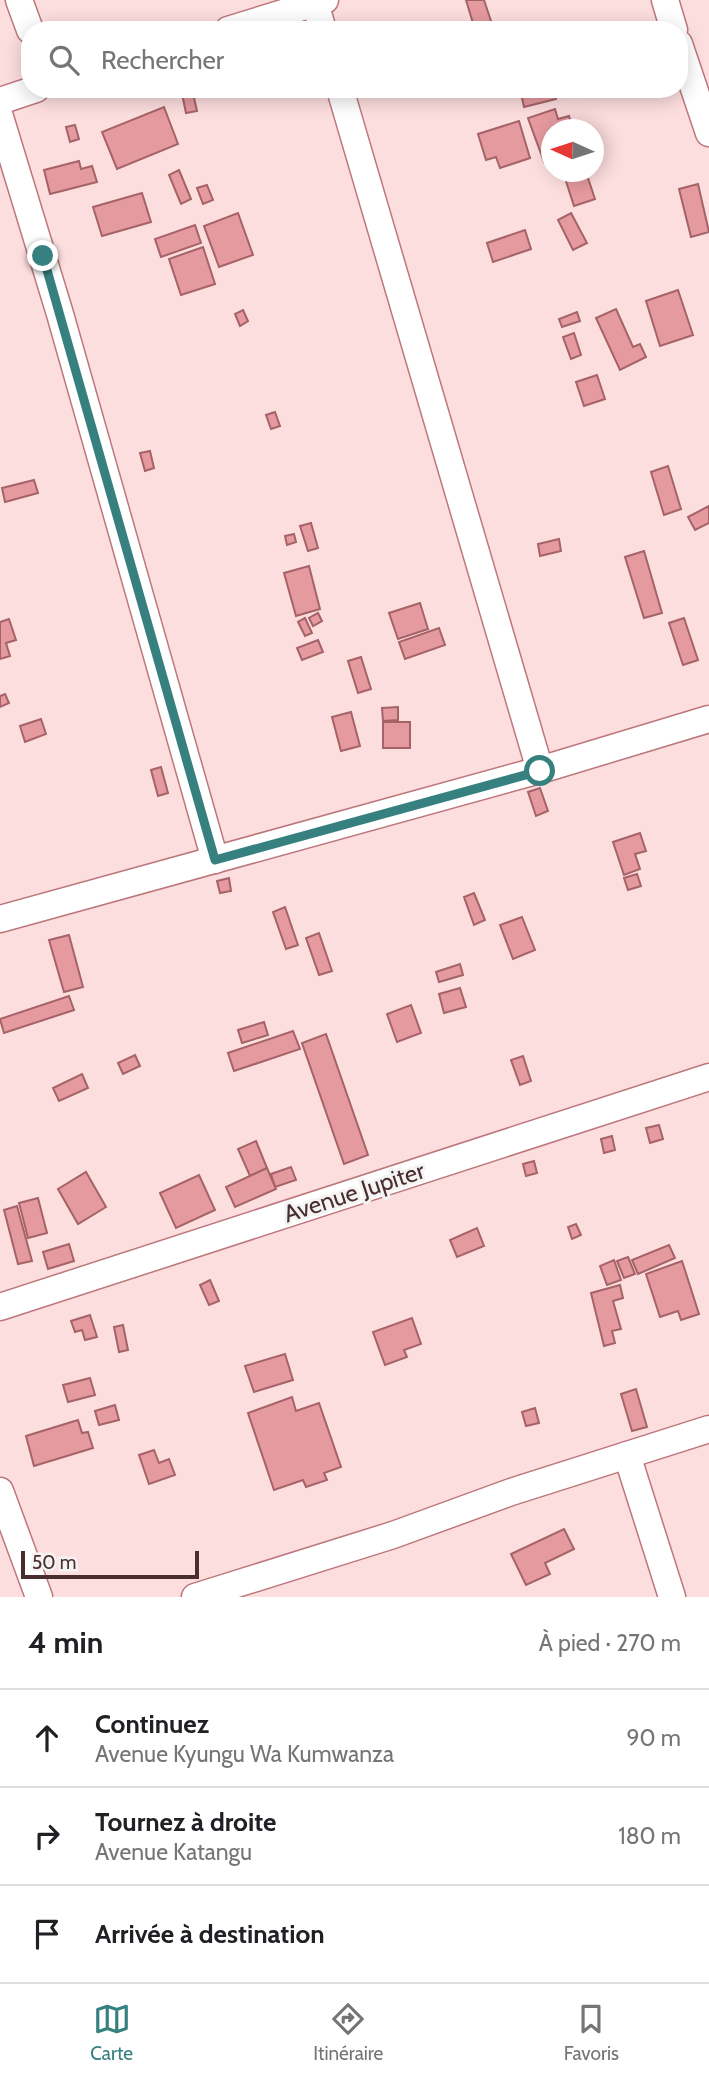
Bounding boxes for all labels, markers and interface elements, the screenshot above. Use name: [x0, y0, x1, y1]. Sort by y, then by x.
search box: [21, 21, 688, 98]
icon: search: [45, 41, 83, 79]
text: Rechercher: [101, 44, 224, 76]
north arrow: [541, 119, 604, 182]
route end: [27, 240, 58, 271]
route start: [524, 755, 555, 786]
street label: Avenue Jupiter: [280, 1155, 428, 1228]
scale bar: [21, 1548, 200, 1580]
text: 50 m: [32, 1551, 76, 1574]
text: 4 min: [28, 1624, 103, 1661]
text: À pied · 270 m: [539, 1629, 681, 1657]
text: Continuez: [95, 1708, 209, 1740]
icon: ahead: [28, 1719, 66, 1757]
text: 90 m: [627, 1724, 681, 1752]
text: Avenue Kyungu Wa Kumwanza: [95, 1740, 394, 1768]
text: Tournez à droite: [95, 1806, 277, 1838]
icon: right: [28, 1817, 66, 1855]
text: 180 m: [618, 1822, 681, 1850]
text: Avenue Katangu: [95, 1838, 252, 1866]
icon: arrive: [28, 1915, 66, 1953]
text: Arrivée à destination: [95, 1918, 325, 1950]
tab: Carte: [90, 2000, 133, 2065]
tab: Itinéraire: [313, 2000, 383, 2065]
tab: Favoris: [564, 2000, 619, 2065]

